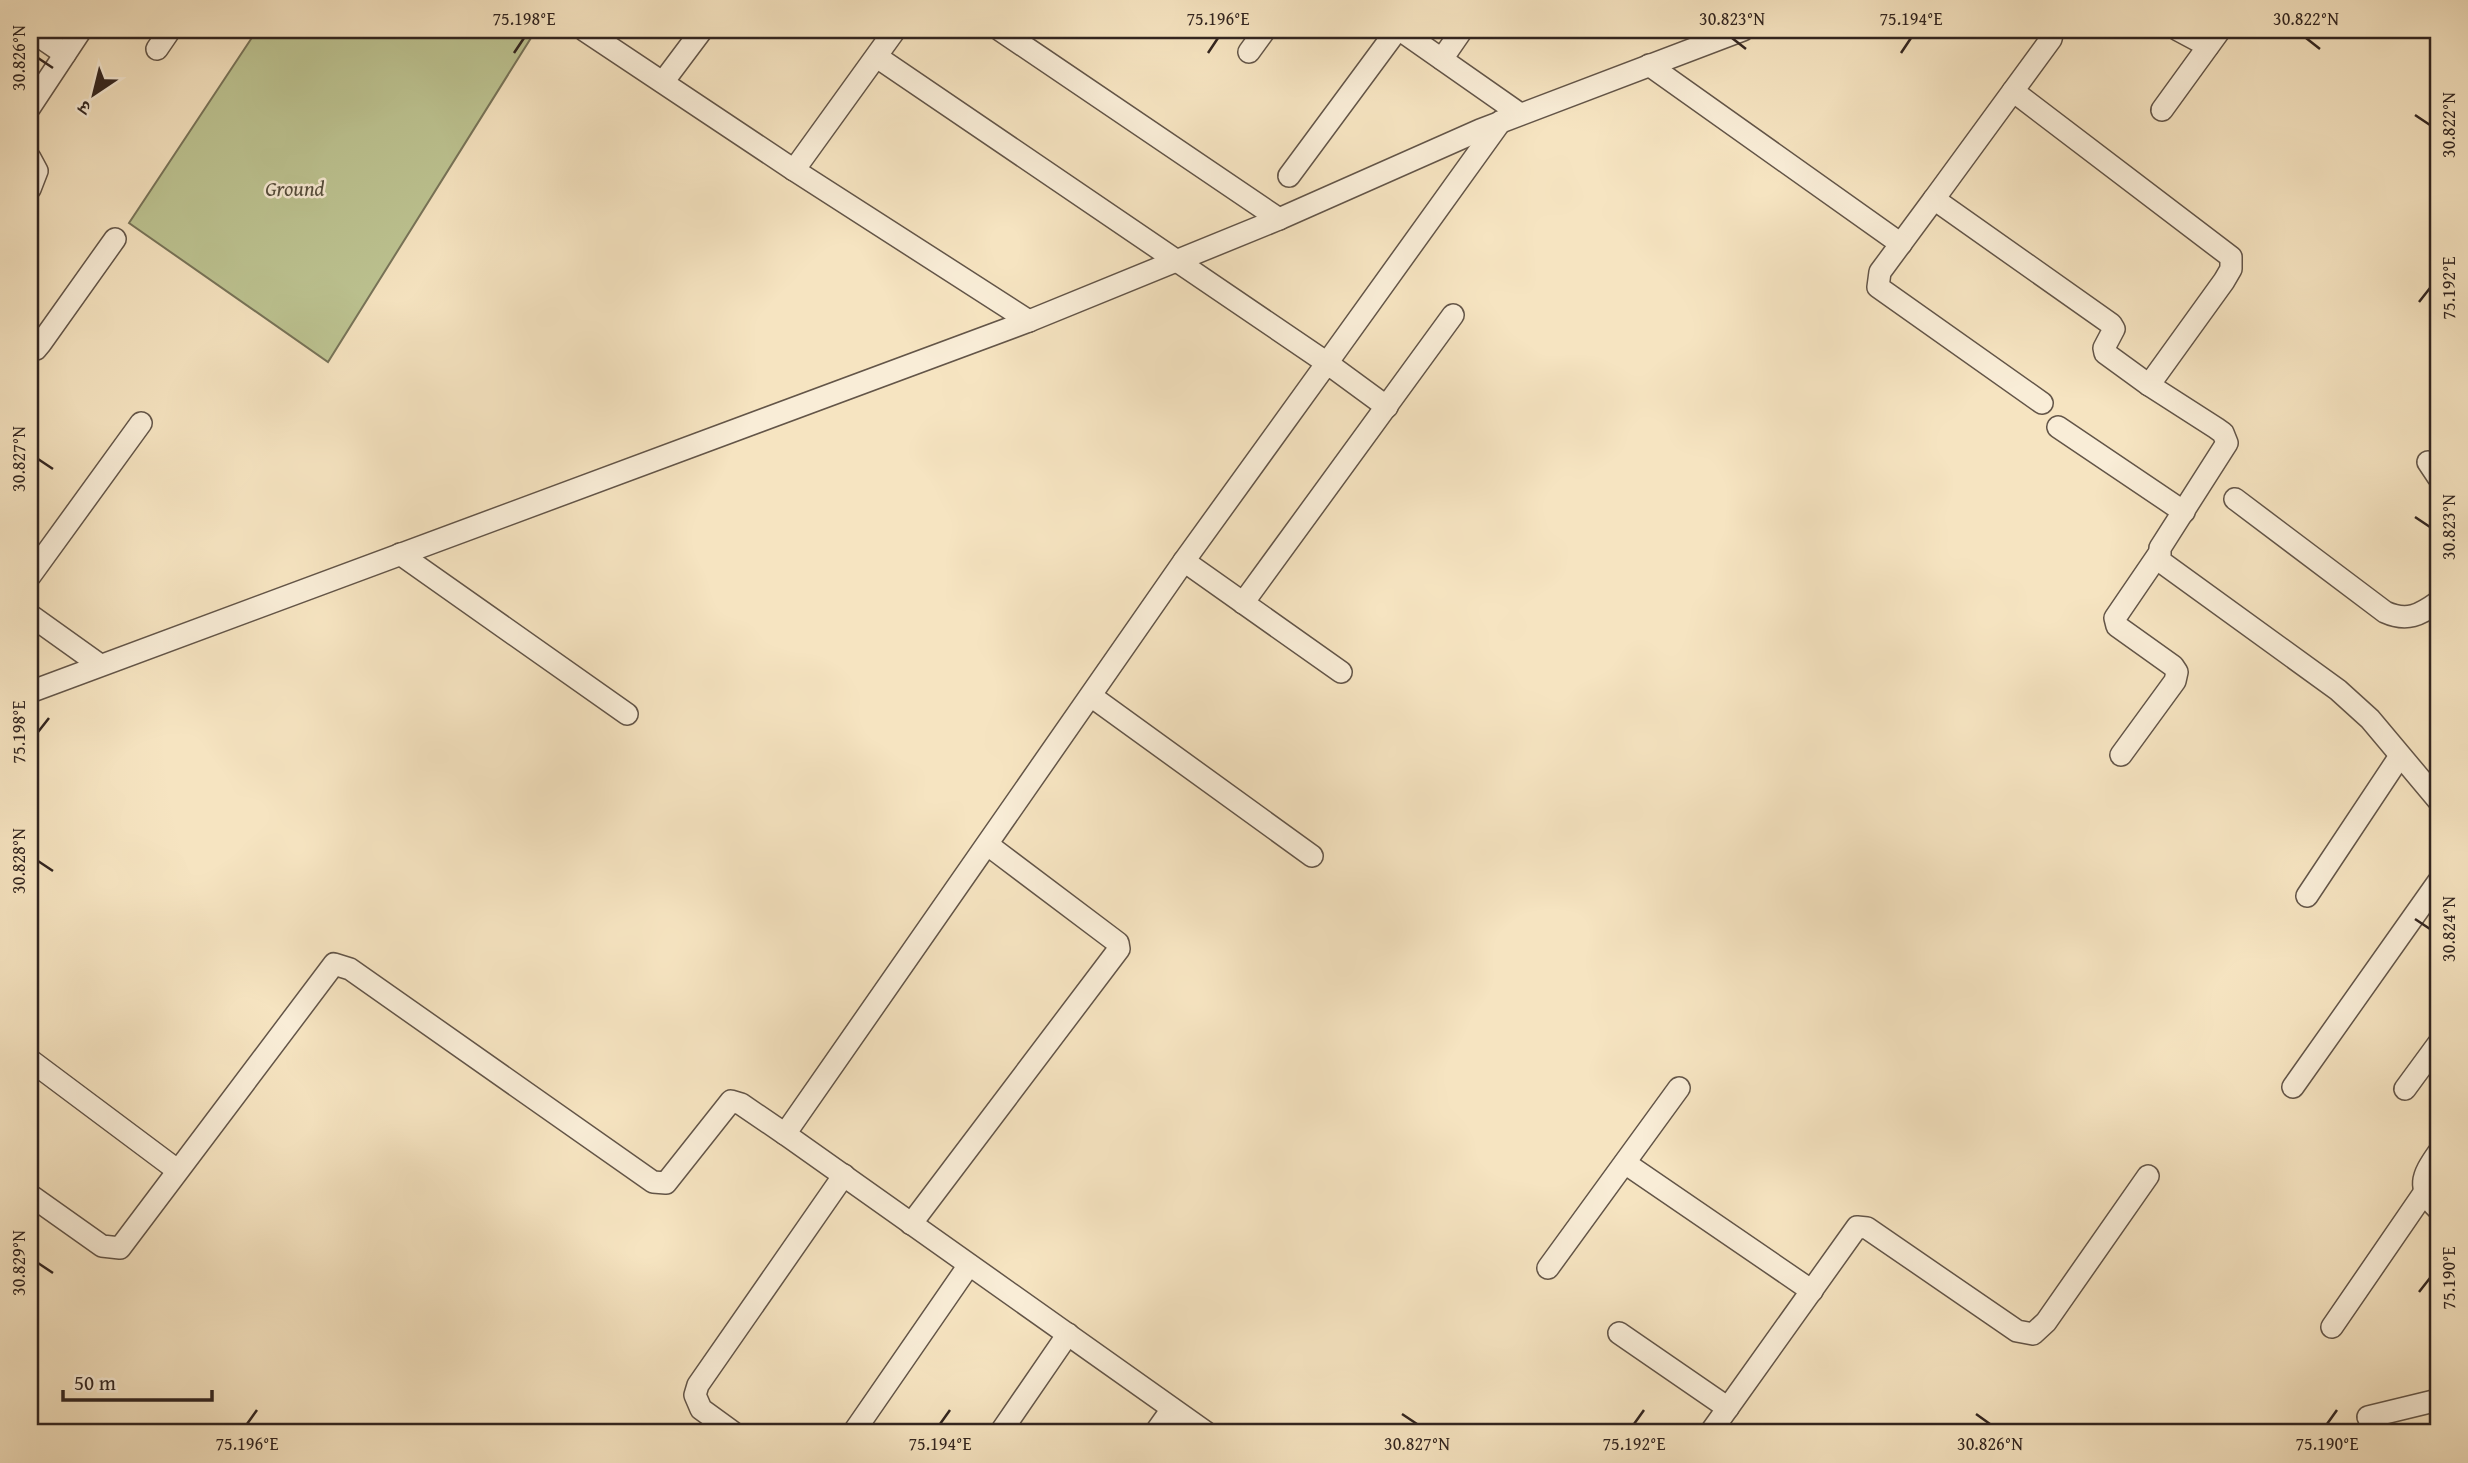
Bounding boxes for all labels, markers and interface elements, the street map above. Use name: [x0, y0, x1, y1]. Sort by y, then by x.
text: 75.198°E: [492, 5, 556, 32]
text: 75.196°E: [1186, 5, 1250, 32]
text: 30.823°N: [1699, 5, 1765, 32]
text: 75.194°E: [1879, 5, 1943, 32]
text: 30.822°N: [2273, 5, 2339, 32]
text: 30.826°N: [5, 25, 32, 91]
north arrow: [60, 60, 130, 130]
text: 30.822°N: [2435, 92, 2462, 158]
text: उ: [71, 93, 98, 123]
park label: Ground: [265, 173, 325, 204]
text: 75.192°E: [2435, 256, 2462, 320]
text: 30.827°N: [5, 426, 32, 492]
text: 30.823°N: [2435, 494, 2462, 560]
text: 75.198°E: [5, 700, 32, 764]
text: 30.828°N: [5, 828, 32, 894]
text: 30.824°N: [2435, 896, 2462, 962]
text: 30.829°N: [5, 1230, 32, 1296]
text: 75.190°E: [2435, 1246, 2462, 1310]
scale bar: [63, 1358, 212, 1402]
text: 50 m: [74, 1367, 116, 1398]
text: 75.196°E: [215, 1430, 279, 1457]
text: 75.194°E: [908, 1430, 972, 1457]
text: 30.827°N: [1384, 1430, 1450, 1457]
text: 75.192°E: [1602, 1430, 1666, 1457]
text: 30.826°N: [1957, 1430, 2023, 1457]
text: 75.190°E: [2295, 1430, 2359, 1457]

